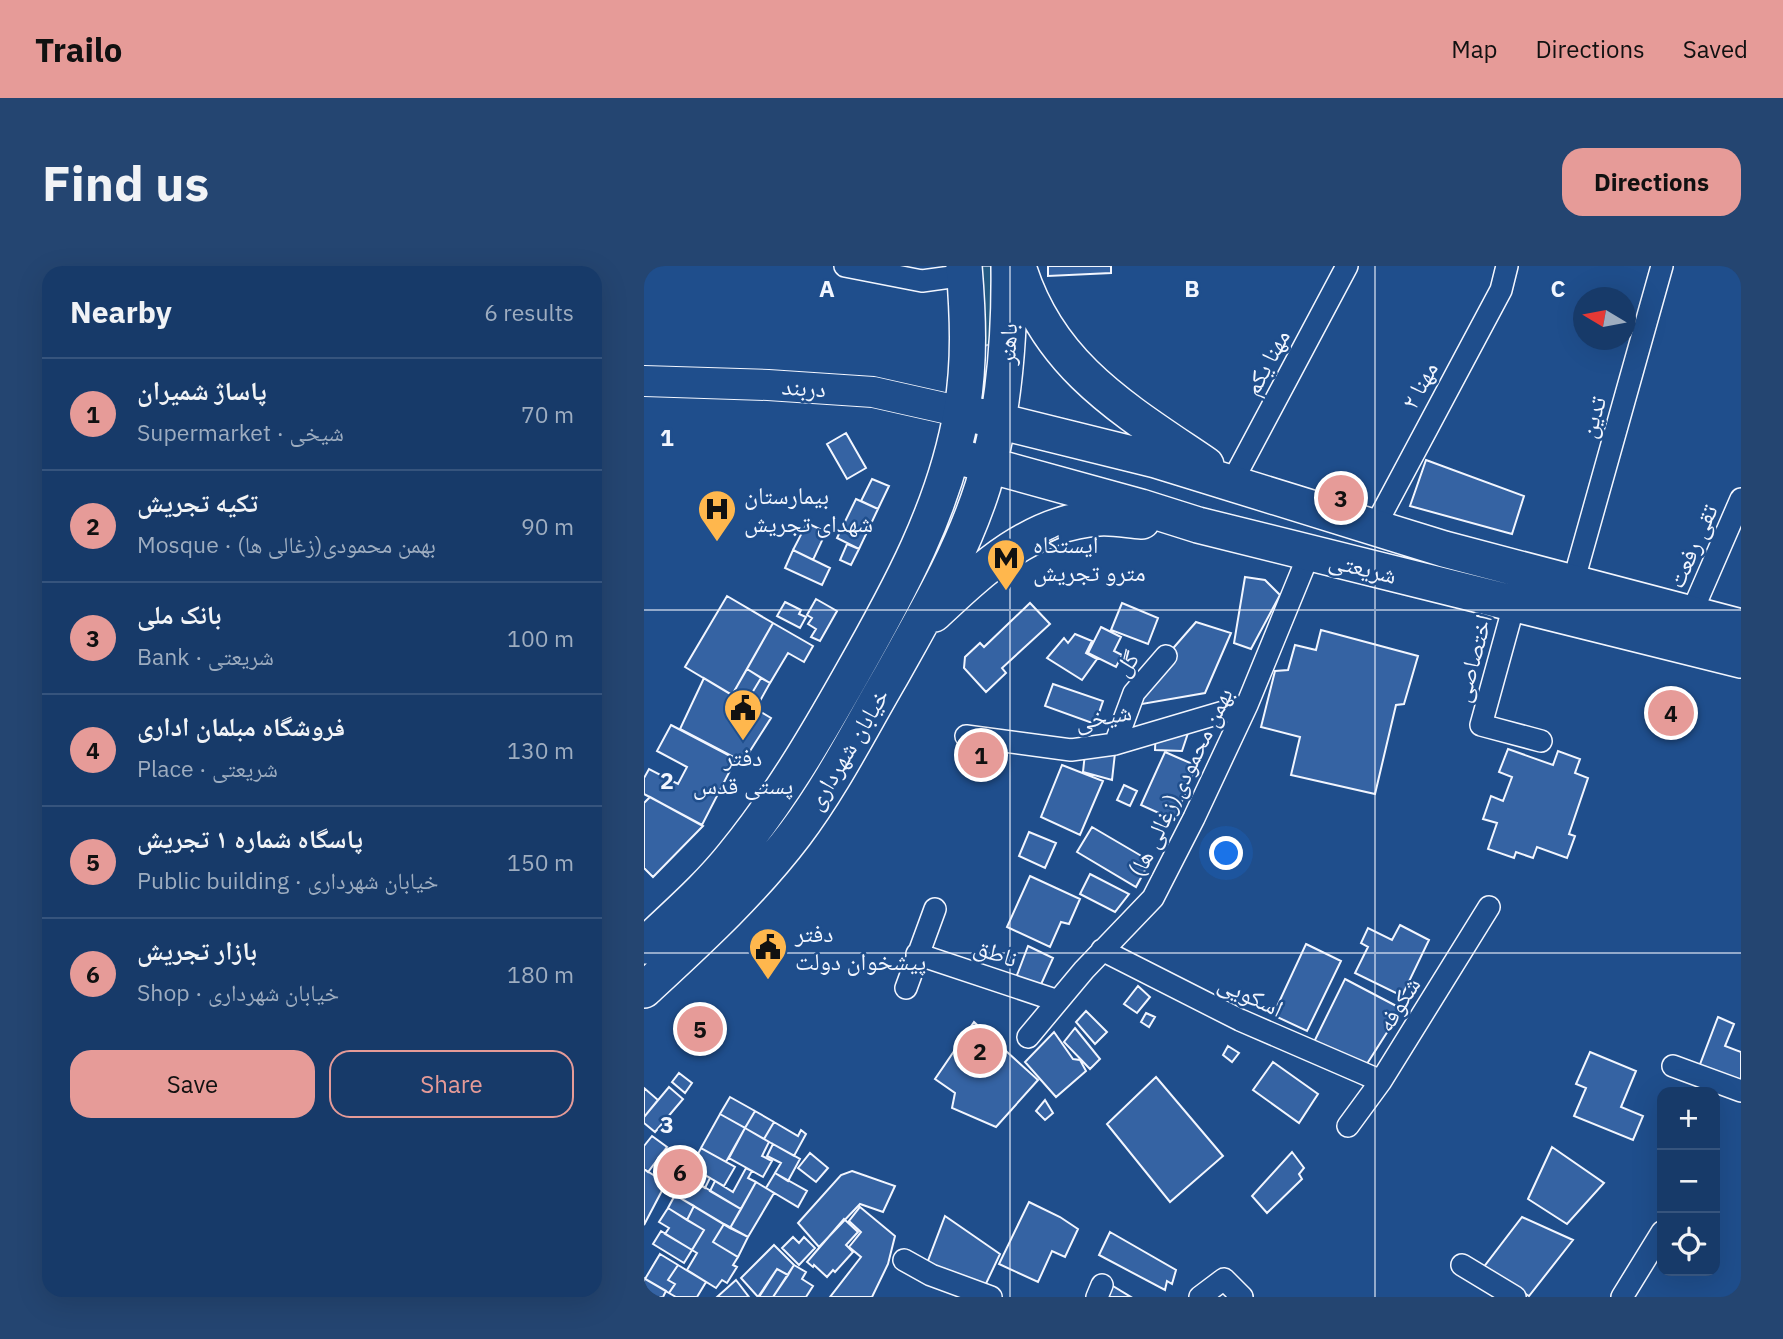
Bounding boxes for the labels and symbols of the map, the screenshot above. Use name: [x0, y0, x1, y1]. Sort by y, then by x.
text: A: [819, 273, 835, 303]
text: B: [1184, 273, 1200, 303]
text: C: [1551, 273, 1566, 303]
north arrow: [1573, 287, 1636, 350]
street label: باهنر: [990, 322, 1024, 367]
street label: مهنا یکم: [1235, 323, 1298, 401]
street label: مهنا ۲: [1393, 356, 1445, 414]
street label: دربند: [781, 369, 827, 405]
street label: تدین: [1571, 392, 1613, 442]
text: 1: [660, 422, 674, 452]
pin: 3: [1318, 472, 1364, 524]
place label: بیمارستان شهدای تجریش: [744, 479, 873, 539]
hospital icon: بیمارستان شهدای تجریش: [696, 488, 738, 543]
street label: تقی رفعت: [1659, 499, 1725, 593]
place label: ایستگاه مترو تجریش: [1033, 528, 1146, 588]
metro station icon: ایستگاه مترو تجریش: [985, 537, 1027, 592]
street label: شریعتی: [1326, 543, 1400, 591]
street label: اختصاصی: [1445, 611, 1499, 705]
street label: گل: [1106, 644, 1146, 682]
street label: خیابان شهرداری: [798, 682, 896, 816]
street label: بهمن محمودی(زغالی ها): [1120, 682, 1240, 882]
public building icon: دفتر پستی قدس: [722, 687, 764, 742]
pin: 4: [1648, 687, 1694, 739]
street label: شیخی: [1072, 695, 1134, 737]
pin: 1: [958, 729, 1004, 781]
place label: دفتر پستی قدس: [693, 741, 793, 801]
text: 2: [660, 765, 674, 795]
your location: [1209, 836, 1243, 870]
place label: دفتر پیشخوان دولت: [794, 917, 926, 977]
public building icon: دفتر پیشخوان دولت: [747, 926, 789, 981]
street label: ناطق: [970, 930, 1022, 974]
street label: اسکویی: [1213, 966, 1289, 1024]
street label: شکوفه: [1369, 971, 1427, 1037]
pin: 5: [677, 1003, 723, 1055]
pin: 2: [957, 1025, 1003, 1077]
text: 3: [660, 1109, 674, 1139]
pin: 6: [657, 1146, 703, 1198]

